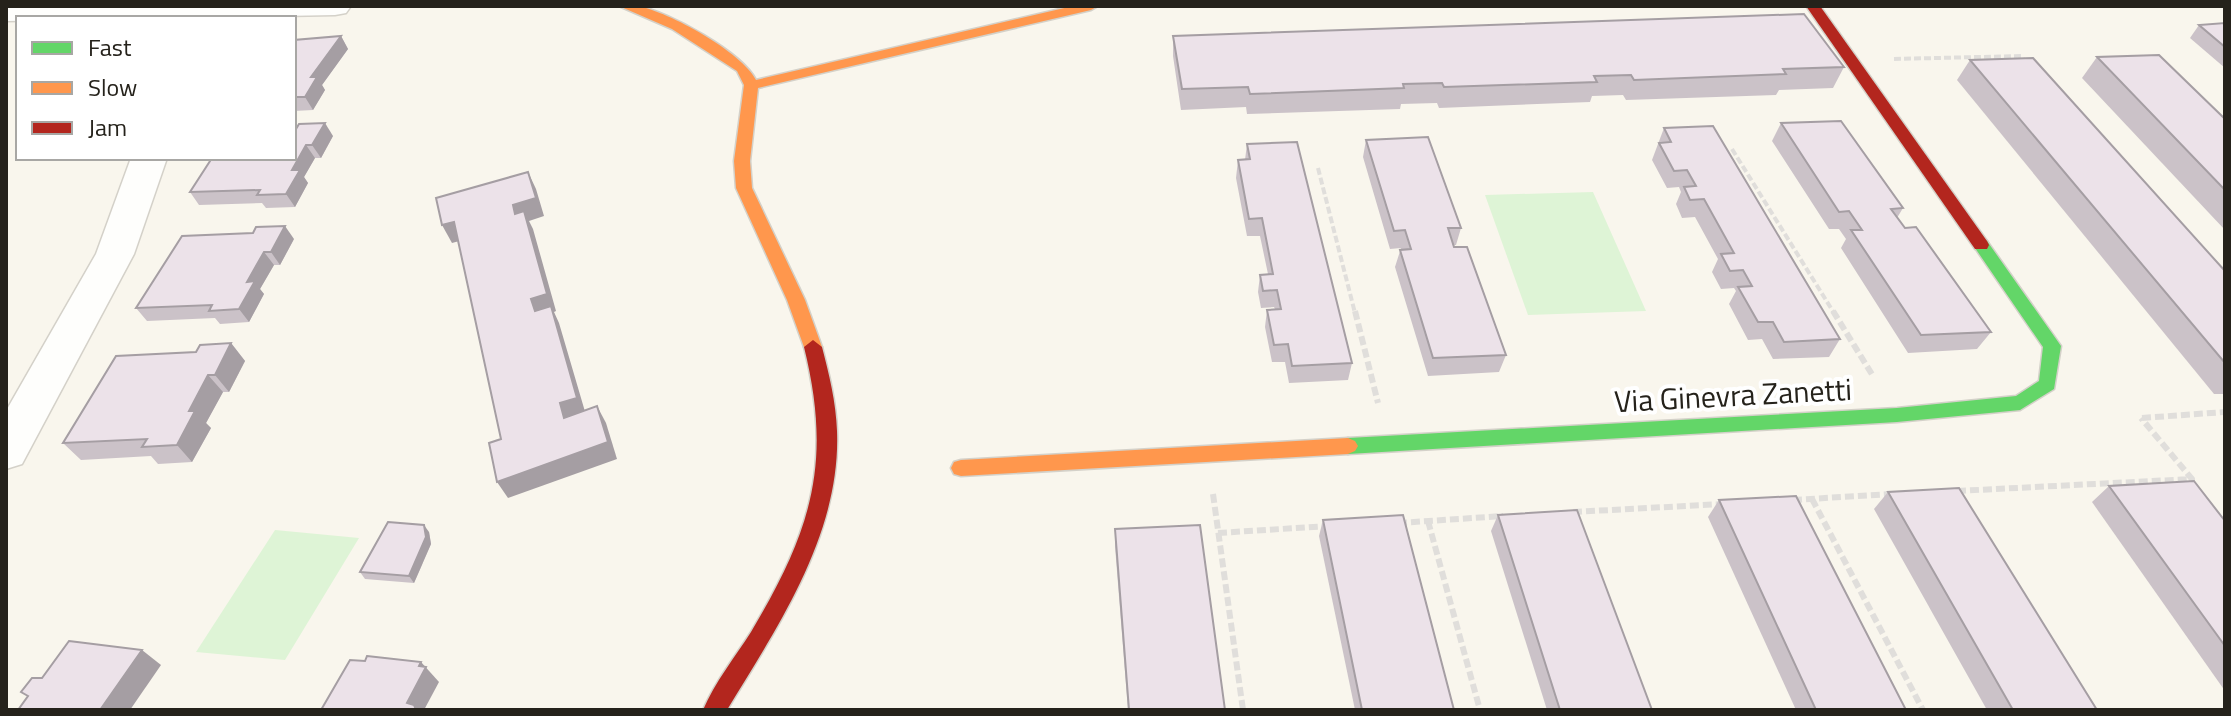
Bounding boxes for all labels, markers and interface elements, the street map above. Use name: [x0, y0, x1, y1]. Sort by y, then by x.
legend: [16, 16, 296, 160]
text: Fast: [88, 29, 132, 65]
text: Slow: [88, 69, 137, 105]
text: Jam: [88, 109, 127, 145]
street label: Via Ginevra Zanetti: [1613, 366, 1853, 424]

